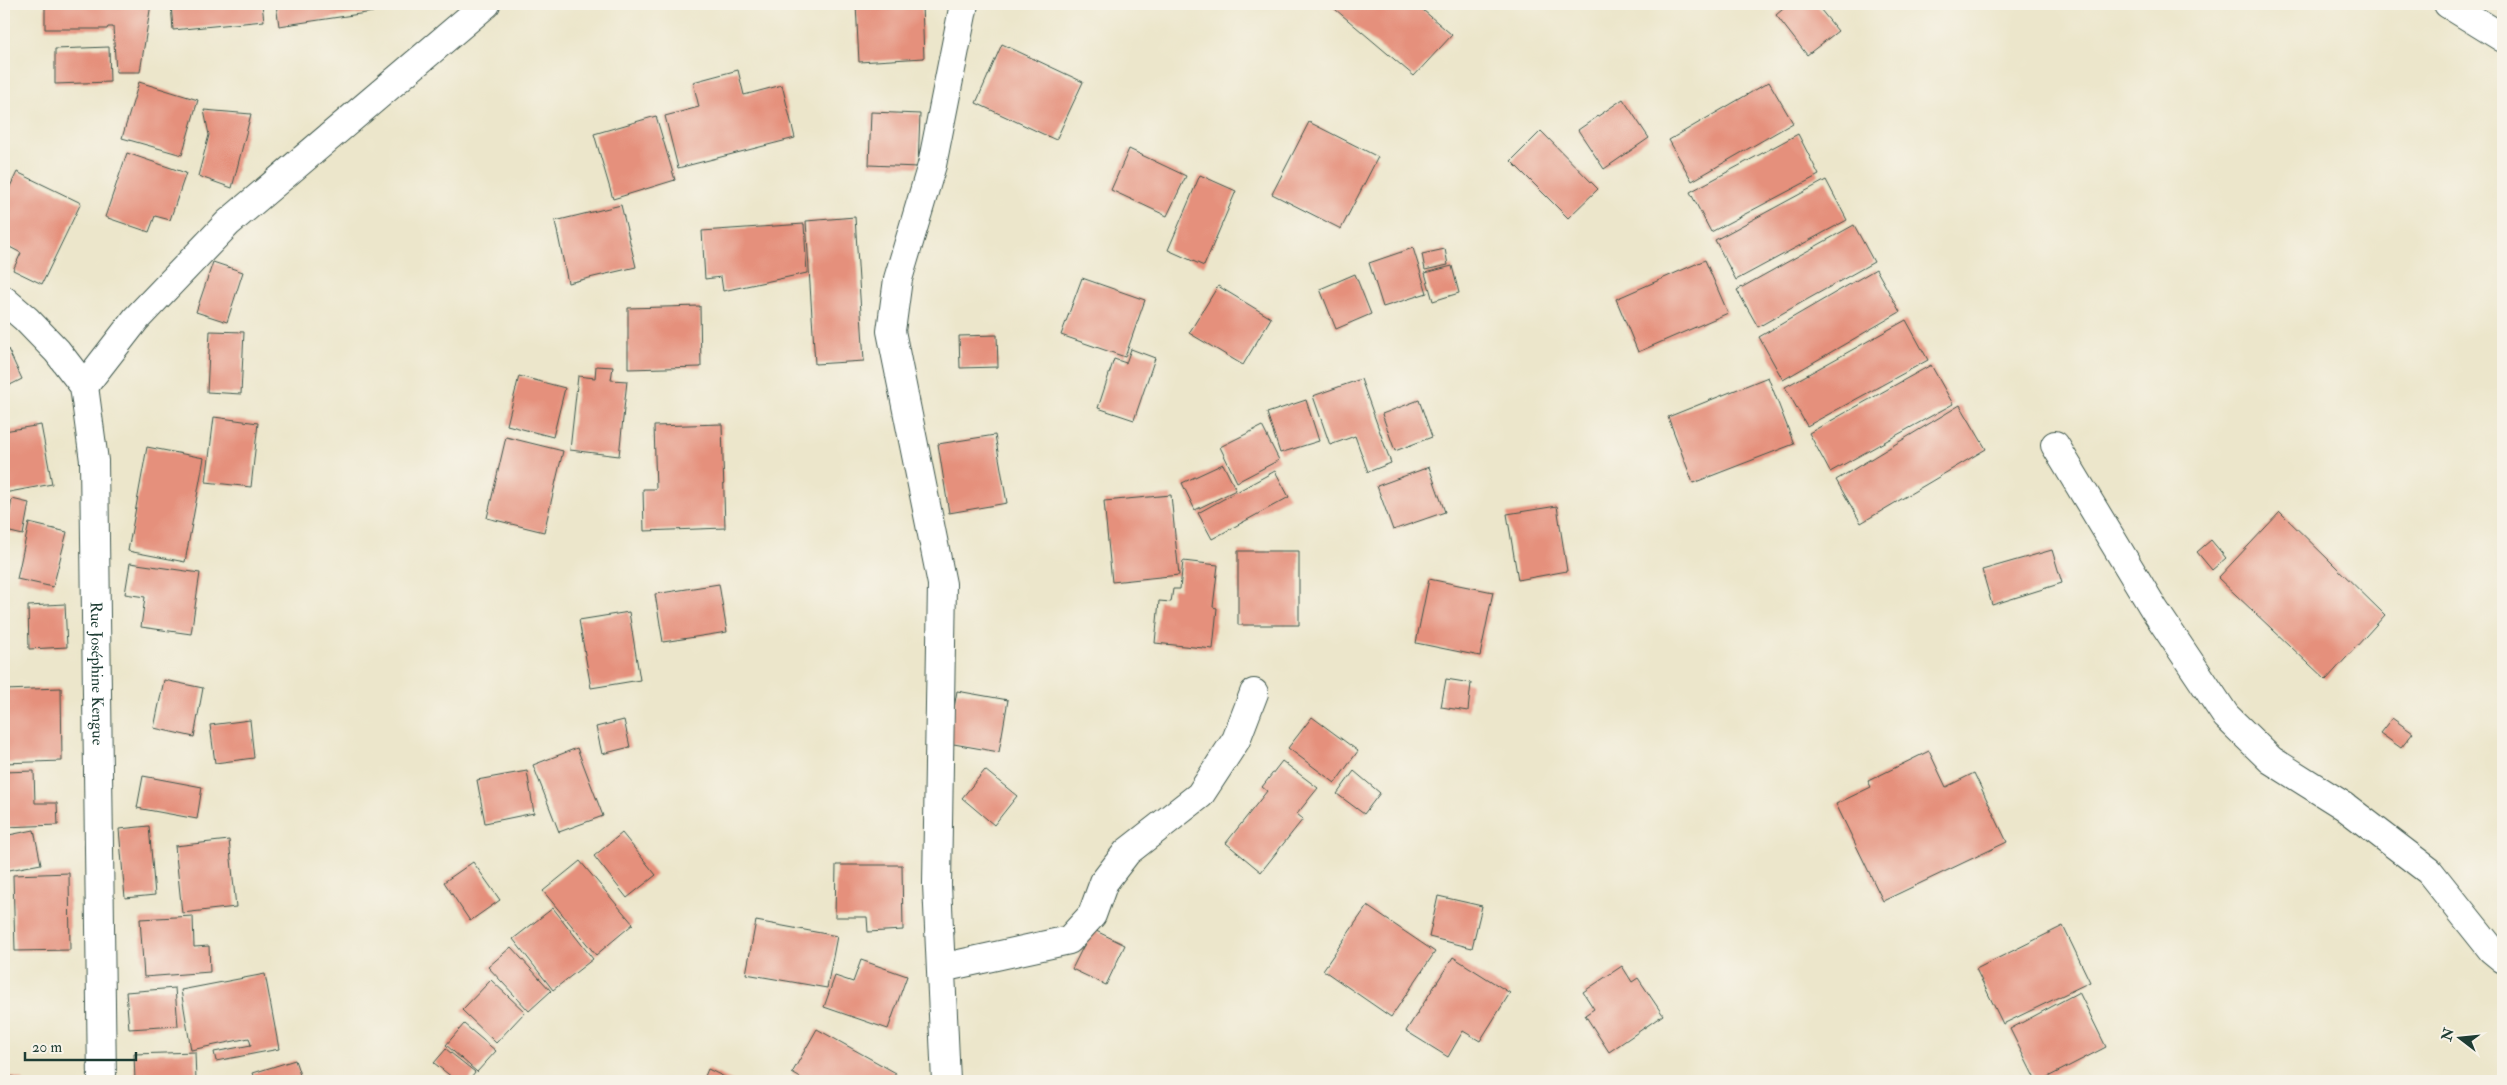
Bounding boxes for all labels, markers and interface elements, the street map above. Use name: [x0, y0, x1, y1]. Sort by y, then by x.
street label: Rue Joséphine Kengue: [85, 602, 108, 746]
north arrow: [2434, 1012, 2484, 1062]
text: N: [2438, 1026, 2458, 1044]
scale bar: [25, 1030, 136, 1062]
text: 20 m: [32, 1038, 62, 1057]

